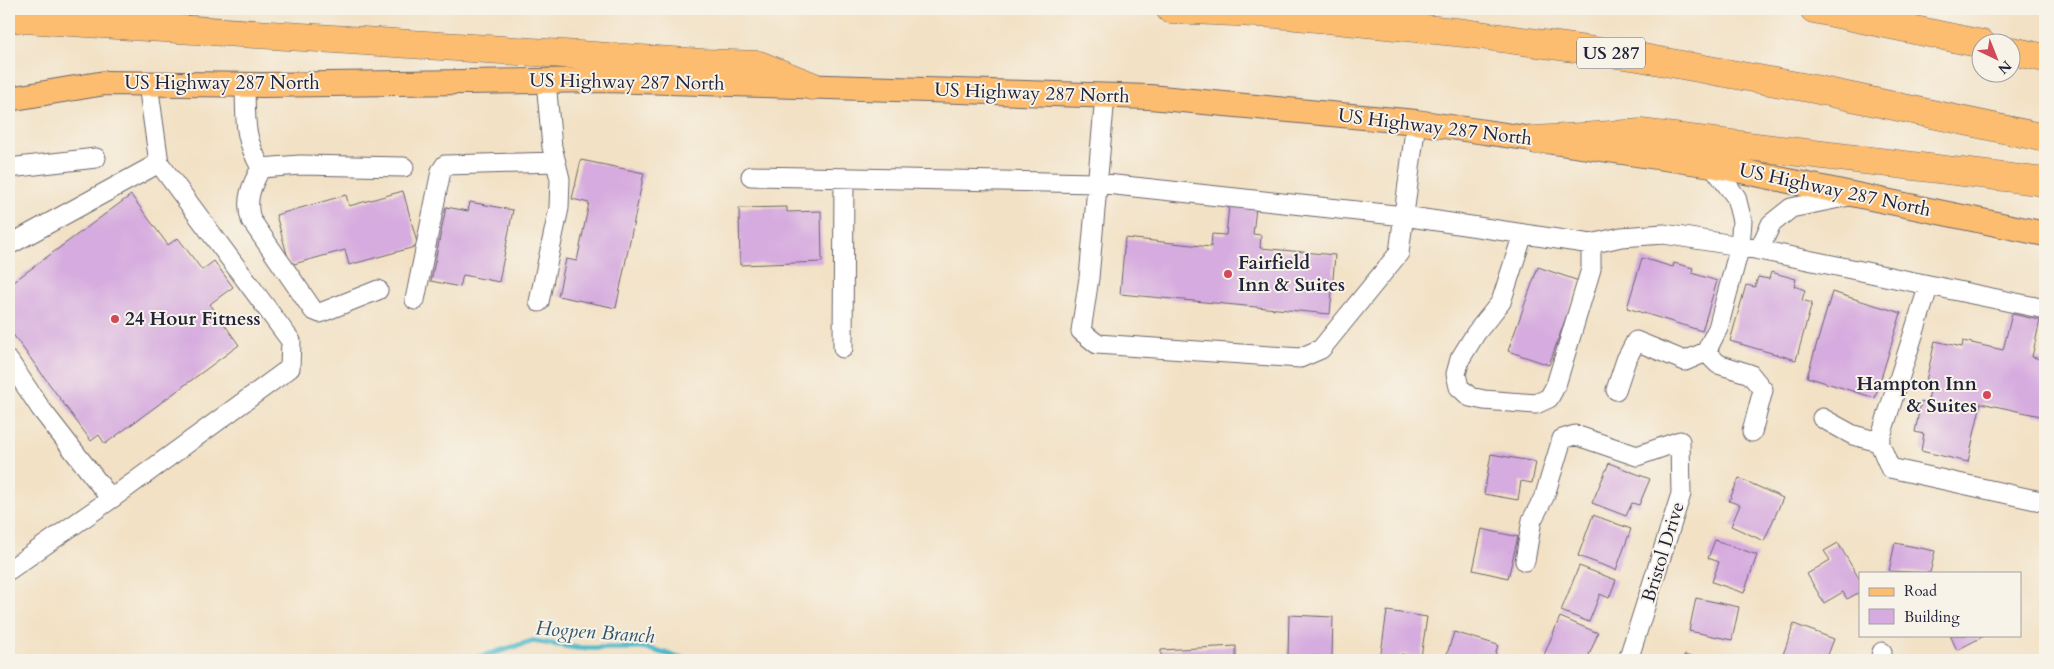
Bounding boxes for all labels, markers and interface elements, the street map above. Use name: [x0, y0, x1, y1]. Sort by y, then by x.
north arrow: [1972, 32, 2022, 82]
road number: US 287: [1577, 38, 1645, 68]
text: N: [1994, 56, 2015, 78]
street label: US Highway 287 North: [529, 67, 725, 97]
street label: US Highway 287 North: [124, 70, 320, 96]
street label: US Highway 287 North: [934, 77, 1131, 109]
street label: US Highway 287 North: [1337, 102, 1534, 152]
street label: US Highway 287 North: [1737, 157, 1934, 223]
place label: Fairfield Inn & Suites: [1238, 250, 1345, 298]
marker: Fairfield Inn & Suites: [1222, 268, 1234, 280]
place label: 24 Hour Fitness: [125, 306, 261, 332]
marker: 24 Hour Fitness: [109, 313, 121, 325]
place label: Hampton Inn & Suites: [1857, 371, 1978, 419]
marker: Hampton Inn & Suites: [1981, 389, 1993, 401]
street label: Bristol Drive: [1635, 499, 1691, 605]
legend: [1859, 572, 2022, 636]
text: Road: [1904, 581, 1937, 601]
text: Building: [1904, 607, 1960, 627]
water label: Hogpen Branch: [535, 614, 656, 650]

